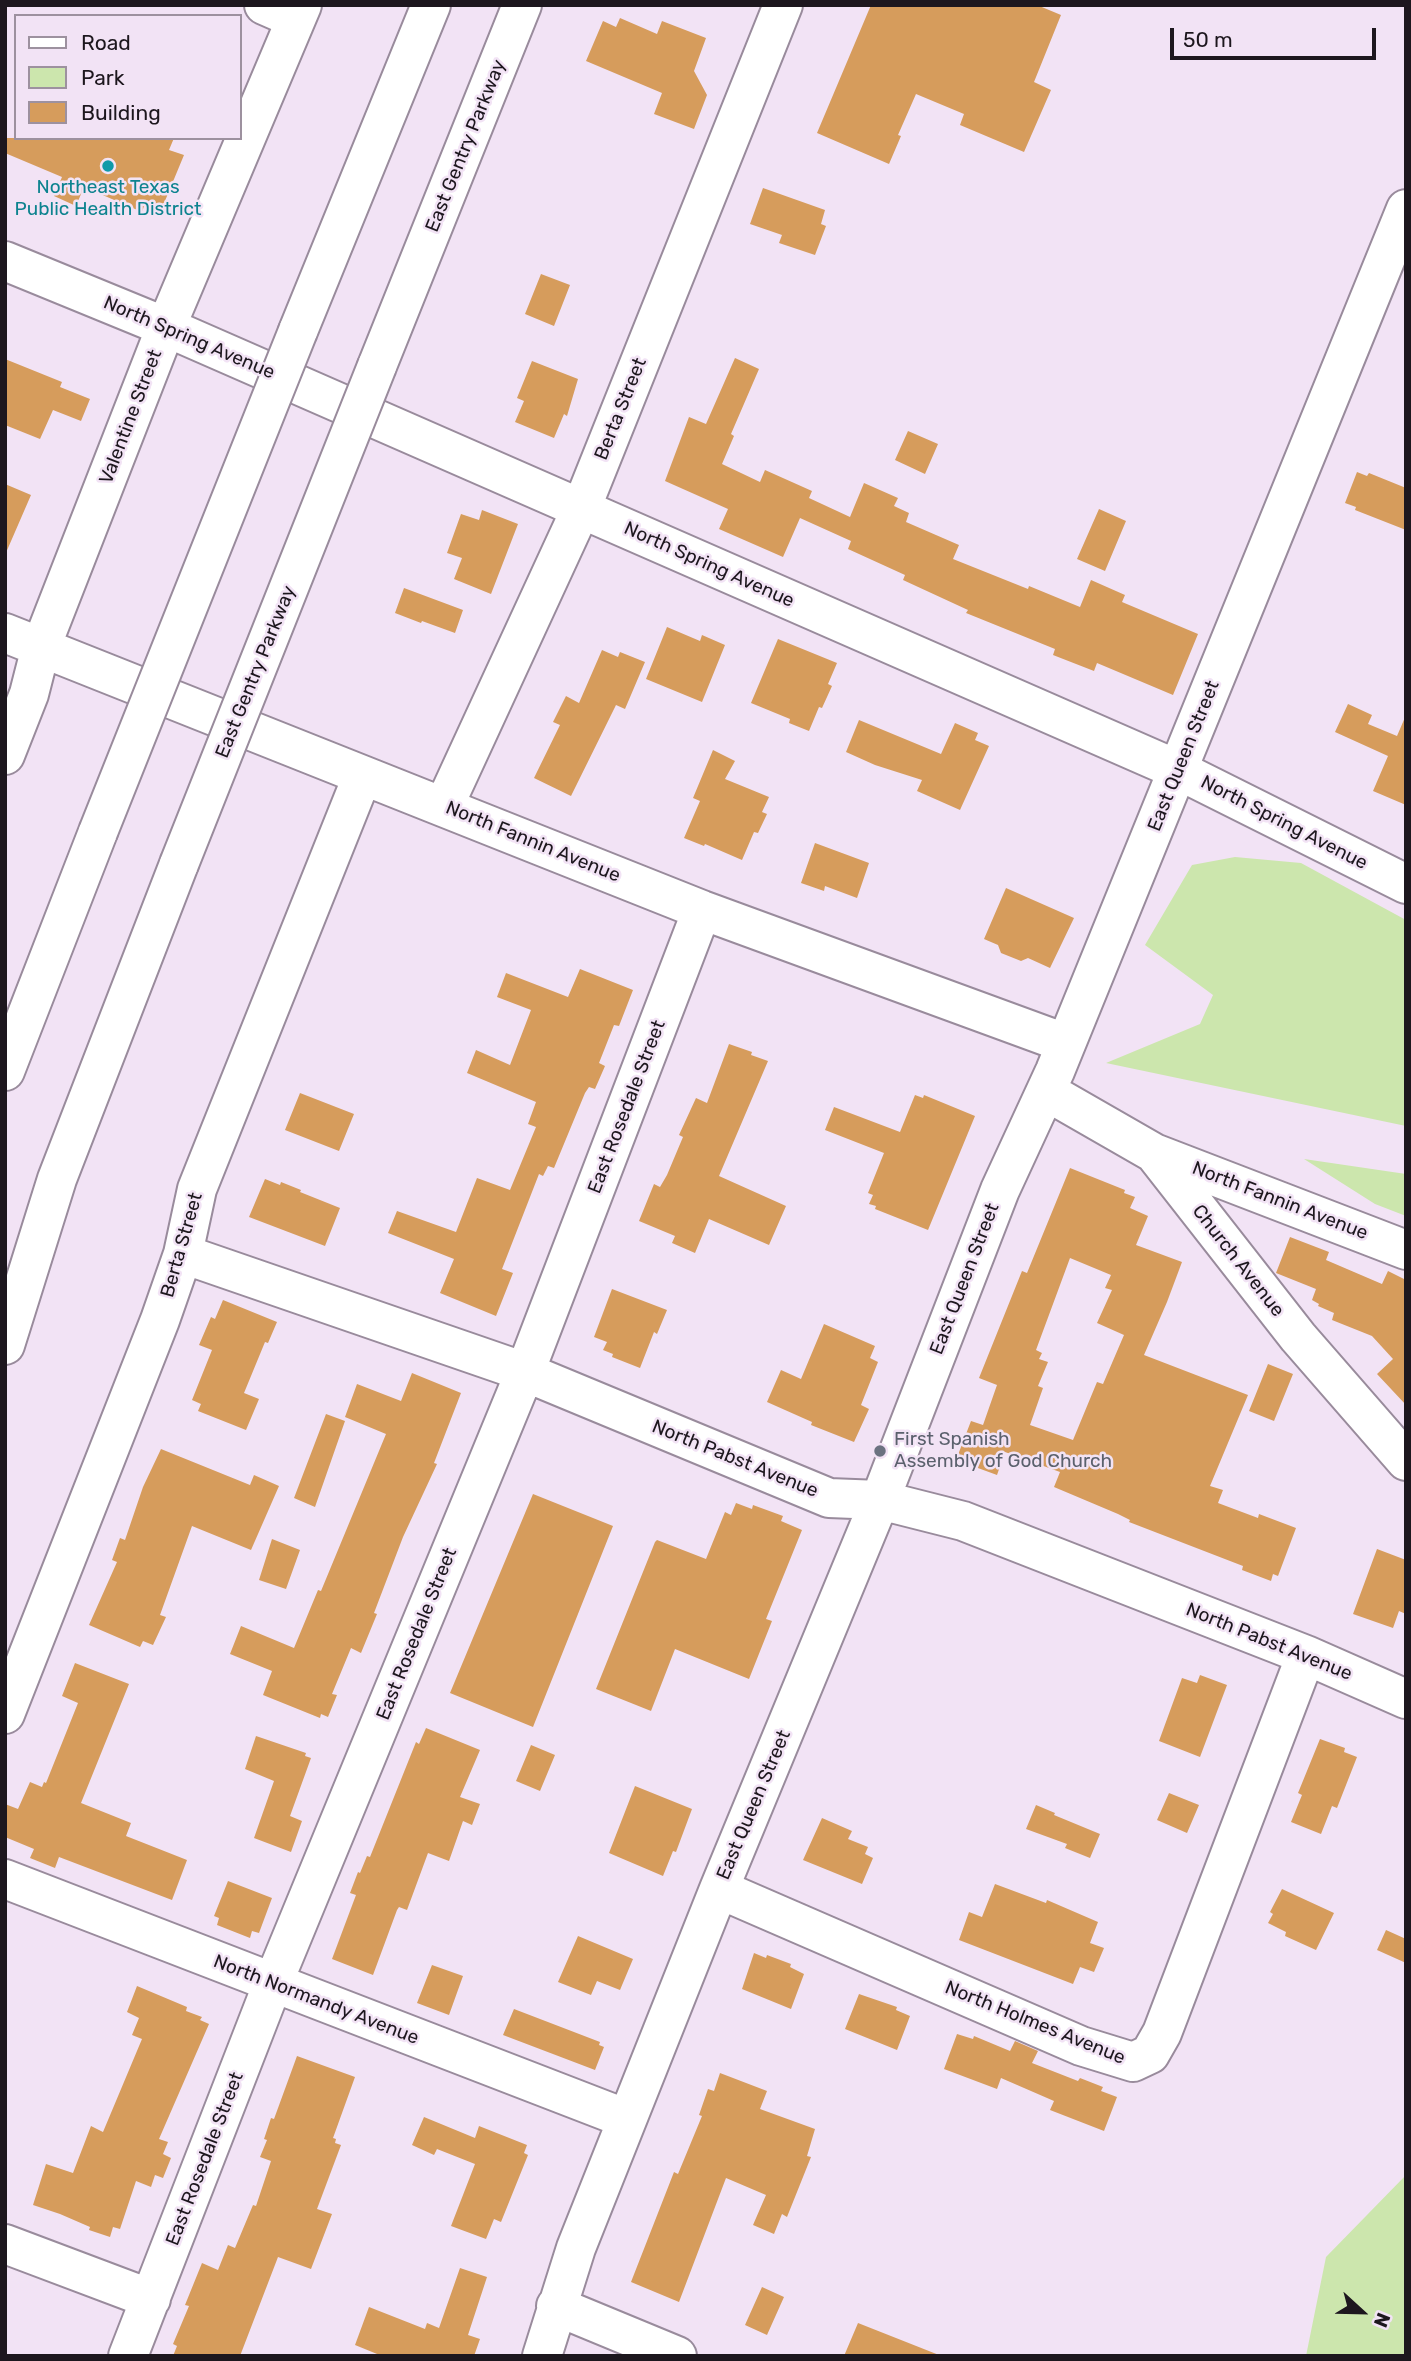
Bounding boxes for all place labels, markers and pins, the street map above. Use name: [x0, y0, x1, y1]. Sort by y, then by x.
marker: Northeast Texas Public Health District: [100, 158, 116, 174]
place label: Northeast Texas Public Health District: [15, 177, 201, 221]
place label: First Spanish Assembly of God Church: [894, 1429, 1112, 1473]
marker: First Spanish Assembly of God Church: [872, 1443, 888, 1459]

